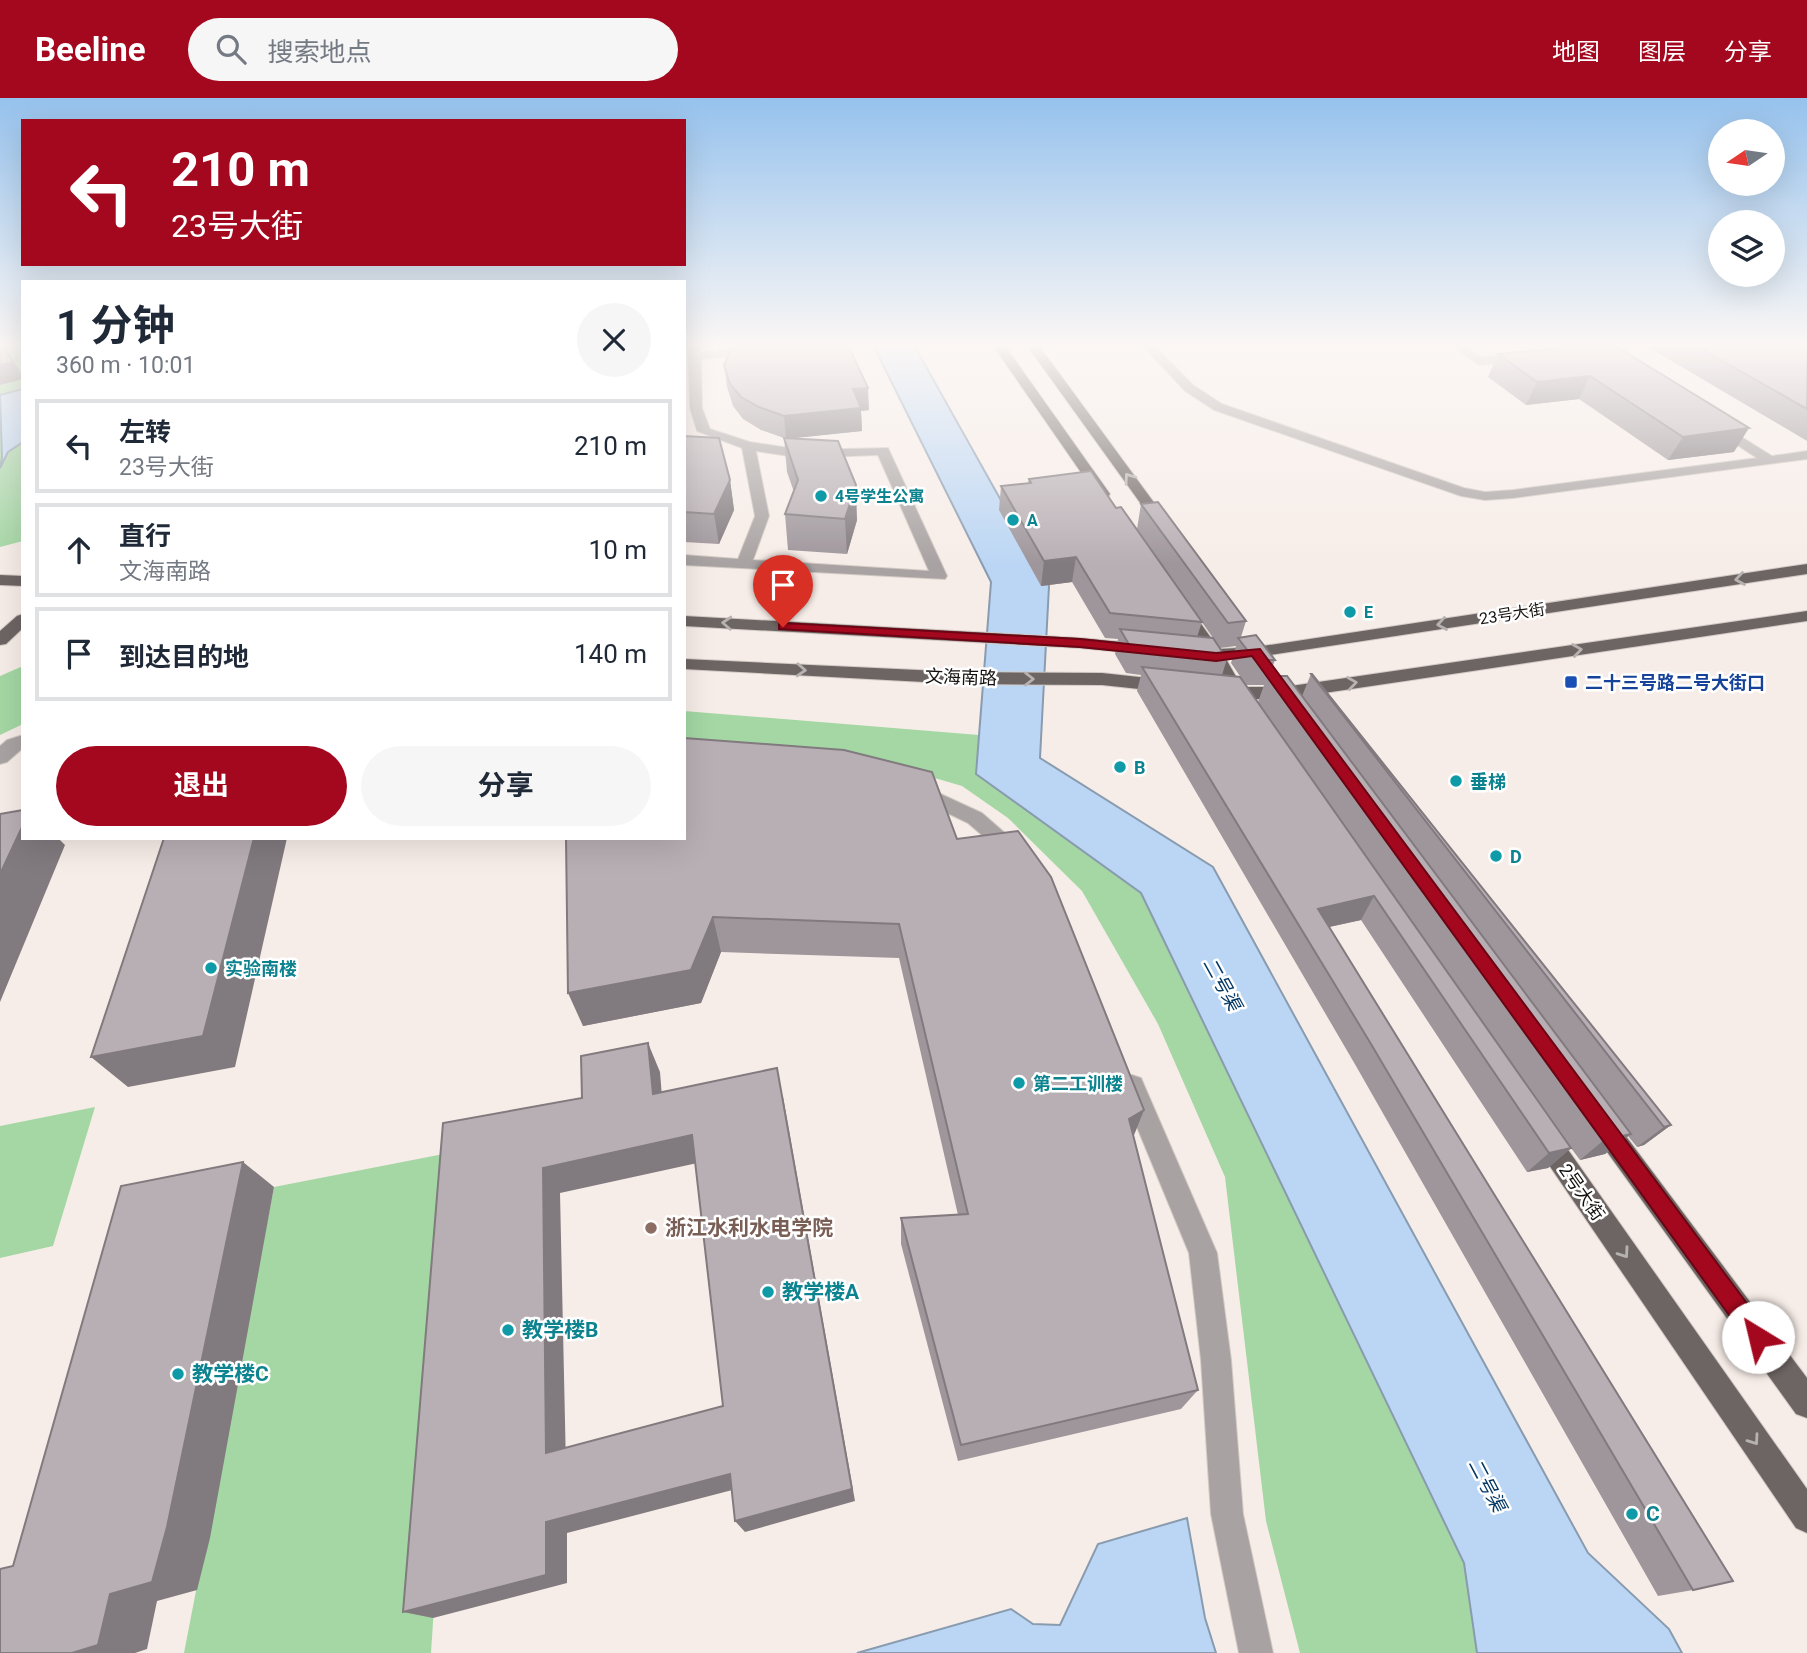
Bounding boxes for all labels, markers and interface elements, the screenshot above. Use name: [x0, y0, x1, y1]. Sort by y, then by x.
search box: [188, 18, 678, 81]
text: Beeline: [35, 30, 146, 69]
icon: search: [212, 30, 250, 68]
text: 搜索地点: [268, 37, 372, 67]
text: 地图: [1552, 38, 1600, 66]
text: 图层: [1638, 38, 1686, 66]
text: 分享: [1724, 38, 1772, 66]
north arrow: [1708, 119, 1785, 196]
map controls: [1708, 119, 1785, 287]
text: 210 m: [171, 141, 310, 198]
icon: left: [56, 147, 147, 238]
text: 23号大街: [171, 207, 303, 245]
button: layers: [1708, 210, 1785, 287]
text: 1 分钟: [56, 301, 175, 350]
button: close: [577, 303, 651, 377]
text: 360 m · 10:01: [56, 352, 195, 379]
text: 左转: [119, 417, 171, 447]
icon: left: [60, 427, 98, 465]
text: 210 m: [574, 431, 647, 461]
text: 23号大街: [119, 454, 214, 481]
one-way arrow: [1125, 473, 1137, 486]
place label: 4号学生公寓: [835, 487, 924, 506]
marker: 4号学生公寓: [813, 488, 829, 504]
place label: A: [1027, 511, 1038, 530]
marker: A: [1005, 512, 1021, 528]
text: 直行: [119, 521, 171, 551]
icon: ahead: [60, 531, 98, 569]
text: 10 m: [589, 535, 647, 565]
pin: [753, 555, 813, 627]
text: 文海南路: [119, 558, 211, 585]
icon: arrive: [764, 566, 802, 604]
one-way arrow: [1734, 572, 1745, 587]
street label: 23号大街: [1478, 599, 1546, 629]
place label: E: [1364, 603, 1373, 622]
marker: E: [1342, 604, 1358, 620]
one-way arrow: [722, 616, 733, 631]
one-way arrow: [1436, 616, 1448, 631]
icon: arrive: [60, 635, 98, 673]
text: 140 m: [574, 639, 647, 669]
text: 到达目的地: [119, 642, 249, 672]
one-way arrow: [1571, 643, 1583, 658]
one-way arrow: [796, 662, 807, 677]
street label: 文海南路: [925, 665, 997, 689]
one-way arrow: [1024, 671, 1035, 686]
place label: 二十三号路二号大街口: [1585, 672, 1765, 693]
marker: 二十三号路二号大街口: [1563, 674, 1579, 690]
one-way arrow: [1346, 676, 1358, 691]
button: 退出: [56, 746, 347, 826]
button: 分享: [361, 746, 651, 826]
place label: B: [1134, 757, 1146, 778]
marker: B: [1112, 759, 1128, 775]
place label: 垂梯: [1470, 771, 1506, 792]
marker: 垂梯: [1448, 773, 1464, 789]
place label: D: [1510, 846, 1522, 867]
marker: D: [1488, 848, 1504, 864]
water label: 二号渠: [1198, 953, 1247, 1017]
place label: 实验南楼: [225, 958, 297, 979]
marker: 实验南楼: [203, 960, 219, 976]
place label: 第二工训楼: [1033, 1073, 1123, 1094]
marker: 第二工训楼: [1011, 1075, 1027, 1091]
street label: 2号大街: [1555, 1160, 1609, 1224]
place label: 浙江水利水电学院: [665, 1216, 833, 1240]
marker: 浙江水利水电学院: [643, 1220, 659, 1236]
one-way arrow: [1616, 1245, 1628, 1258]
place label: 教学楼A: [782, 1280, 860, 1304]
marker: 教学楼A: [760, 1284, 776, 1300]
position arrow: [1721, 1300, 1795, 1374]
place label: 教学楼B: [522, 1318, 598, 1342]
marker: 教学楼B: [500, 1322, 516, 1338]
place label: 教学楼C: [192, 1362, 269, 1386]
marker: 教学楼C: [170, 1366, 186, 1382]
one-way arrow: [1746, 1432, 1758, 1445]
water label: 二号渠: [1463, 1454, 1512, 1518]
place label: C: [1646, 1502, 1660, 1526]
marker: C: [1624, 1506, 1640, 1522]

